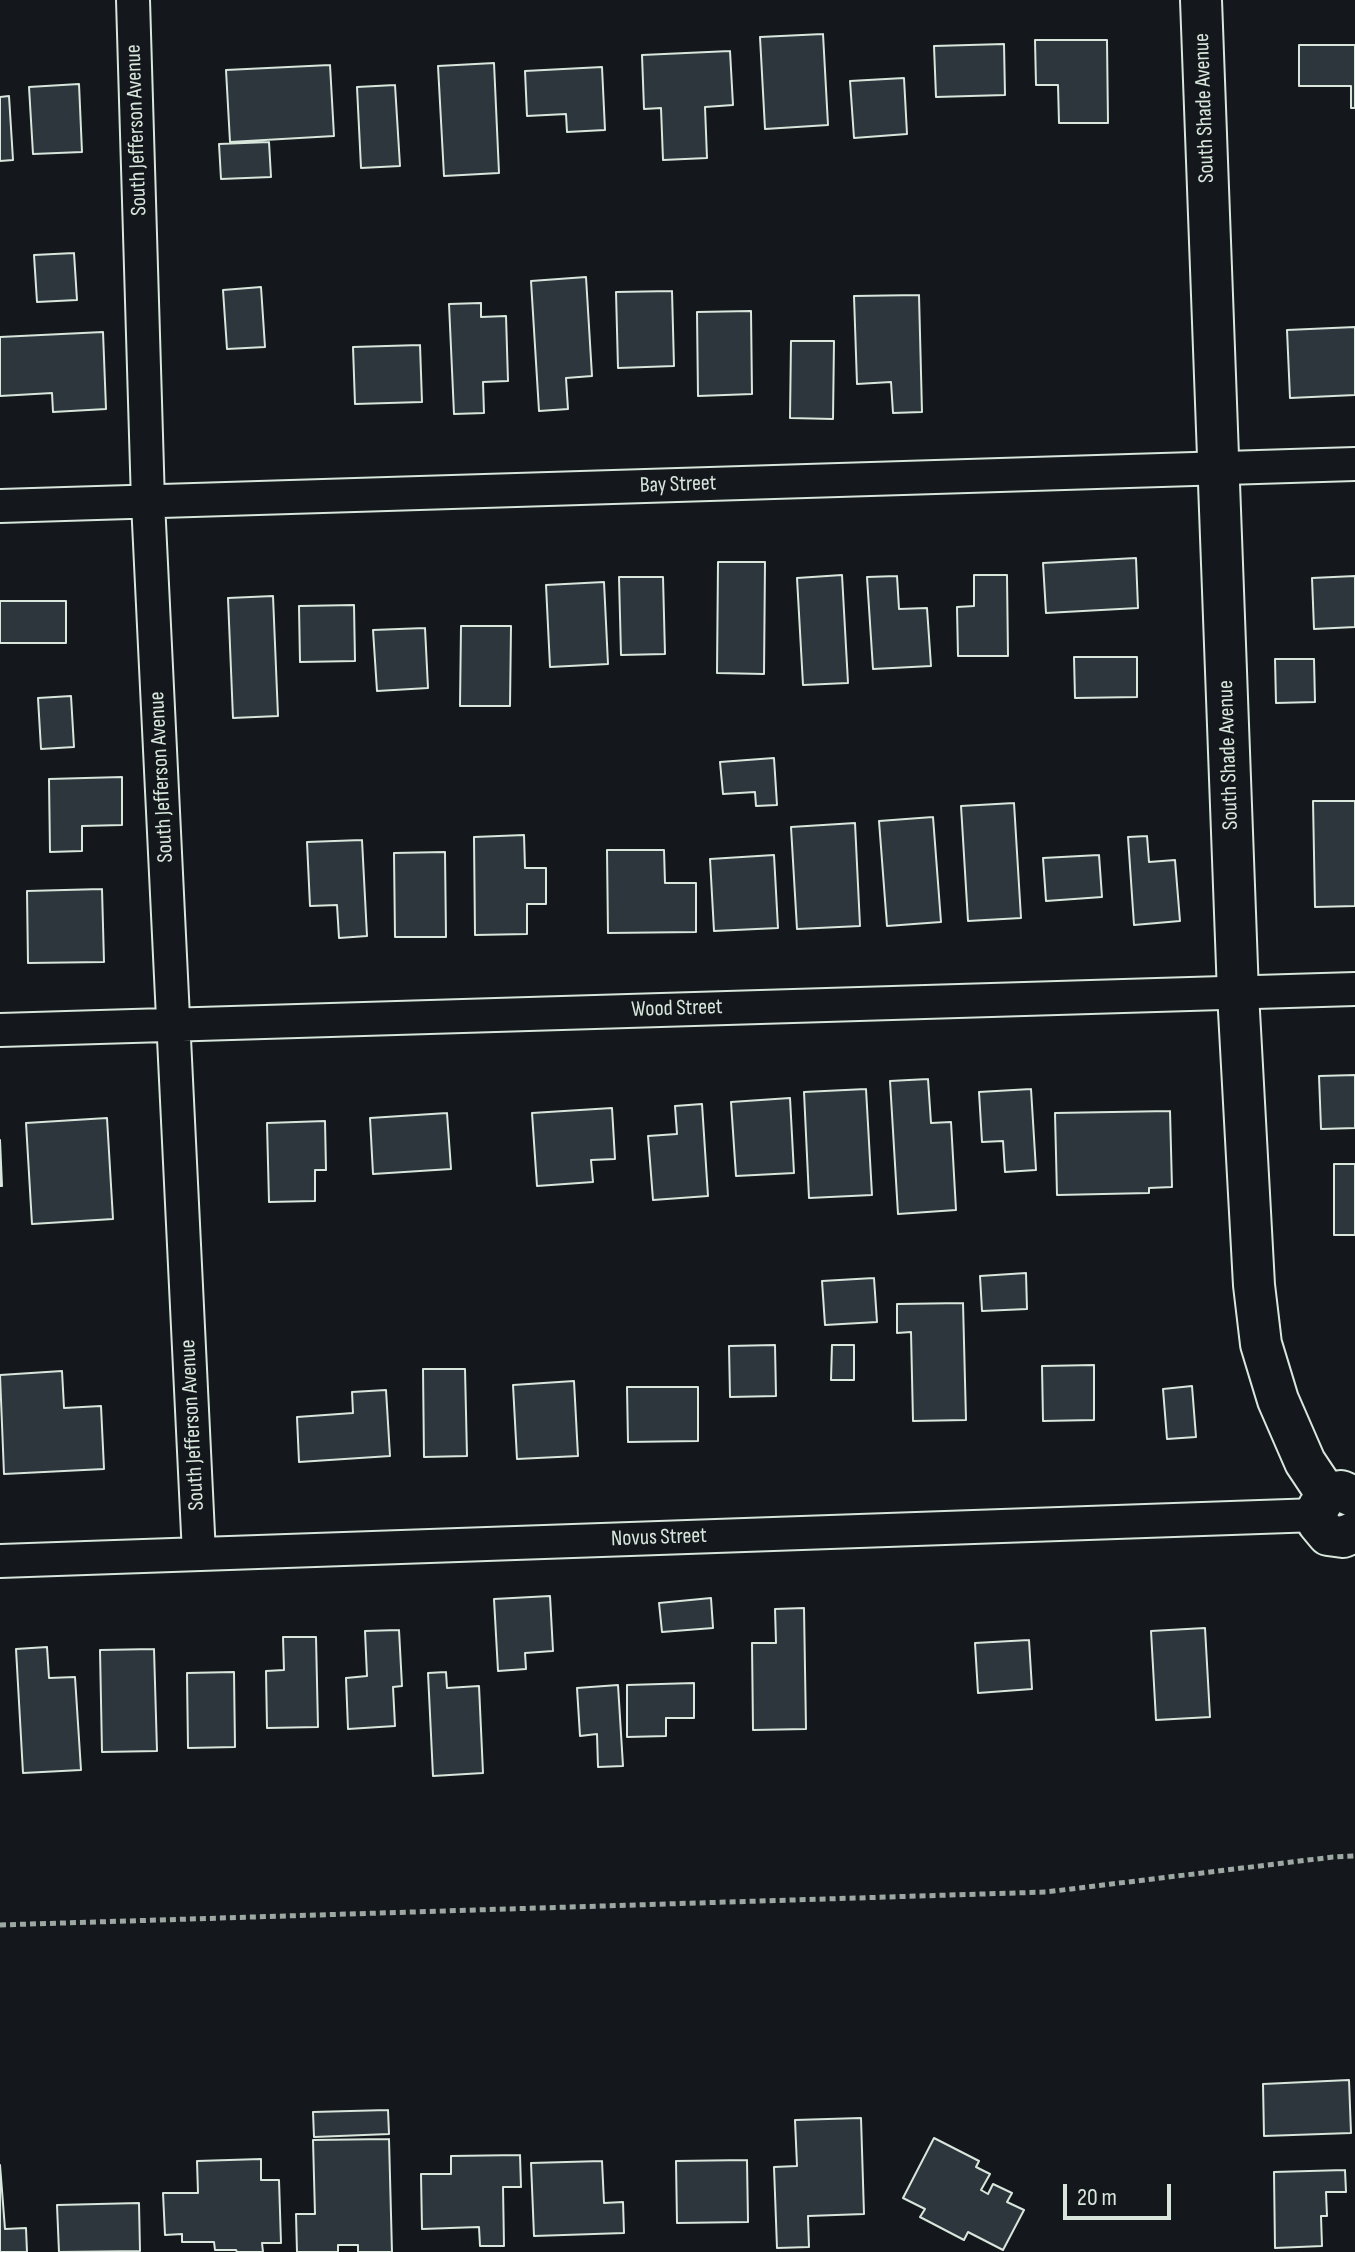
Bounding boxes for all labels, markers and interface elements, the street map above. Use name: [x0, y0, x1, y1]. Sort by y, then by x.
street label: South Shade Avenue: [1189, 33, 1221, 183]
street label: South Jefferson Avenue: [121, 44, 153, 216]
street label: Bay Street: [639, 470, 717, 500]
street label: South Shade Avenue: [1213, 680, 1245, 830]
street label: South Jefferson Avenue: [144, 691, 180, 863]
street label: Wood Street: [631, 994, 723, 1024]
street label: South Jefferson Avenue: [175, 1339, 211, 1511]
street label: Novus Street: [611, 1523, 707, 1553]
scale bar: [1067, 2168, 1175, 2218]
text: 20 m: [1077, 2183, 1117, 2212]

